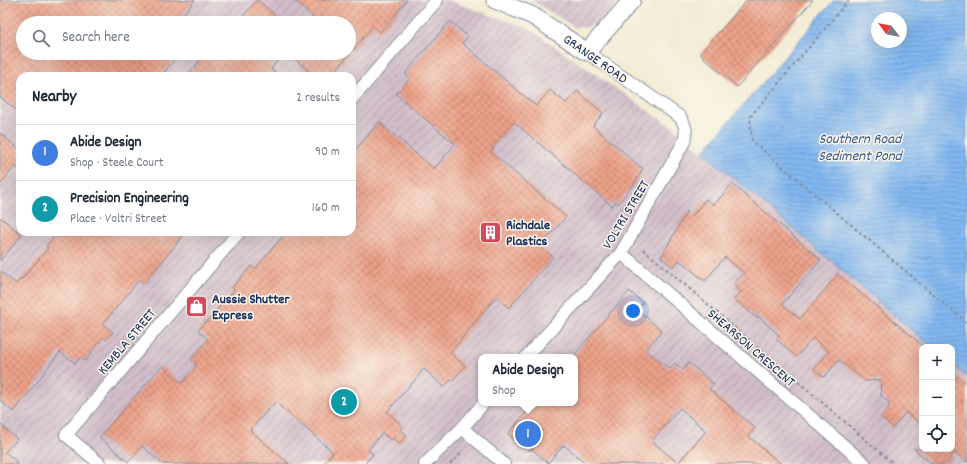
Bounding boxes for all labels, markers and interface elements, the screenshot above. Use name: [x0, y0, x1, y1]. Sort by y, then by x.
north arrow: [871, 12, 907, 48]
search box: [16, 16, 356, 60]
icon: search: [30, 27, 52, 49]
text: Search here: [62, 27, 130, 49]
street label: GRANGE ROAD: [558, 30, 631, 89]
text: Nearby: [32, 86, 76, 110]
text: 2 results: [296, 89, 340, 108]
water label: Southern Road Sediment Pond: [818, 129, 904, 168]
text: Abide Design: [70, 132, 141, 154]
text: 1: [44, 143, 46, 162]
text: 90 m: [315, 143, 340, 162]
text: Shop · Steele Court: [70, 154, 164, 173]
street label: VOLTRI STREET: [598, 176, 655, 253]
text: Precision Engineering: [70, 188, 189, 210]
text: 2: [42, 199, 48, 218]
text: 160 m: [312, 199, 340, 218]
text: Place · Voltri Street: [70, 210, 167, 229]
place label: Richdale Plastics: [506, 216, 550, 252]
building icon: Richdale Plastics: [478, 219, 504, 245]
place label: Aussie Shutter Express: [212, 290, 291, 326]
shop icon: Aussie Shutter Express: [183, 293, 209, 319]
your location: [623, 301, 643, 321]
street label: KEMBLA STREET: [94, 304, 162, 380]
street label: SHEARSON CRESCENT: [702, 305, 799, 393]
map controls: [919, 344, 955, 452]
button: +: [919, 344, 955, 380]
popup: [478, 354, 578, 406]
text: Abide Design: [492, 360, 564, 382]
button: −: [919, 380, 955, 416]
text: Shop: [492, 382, 516, 401]
pin: 2: [331, 387, 357, 417]
button: locate: [919, 416, 955, 452]
pin: 1: [515, 419, 541, 449]

